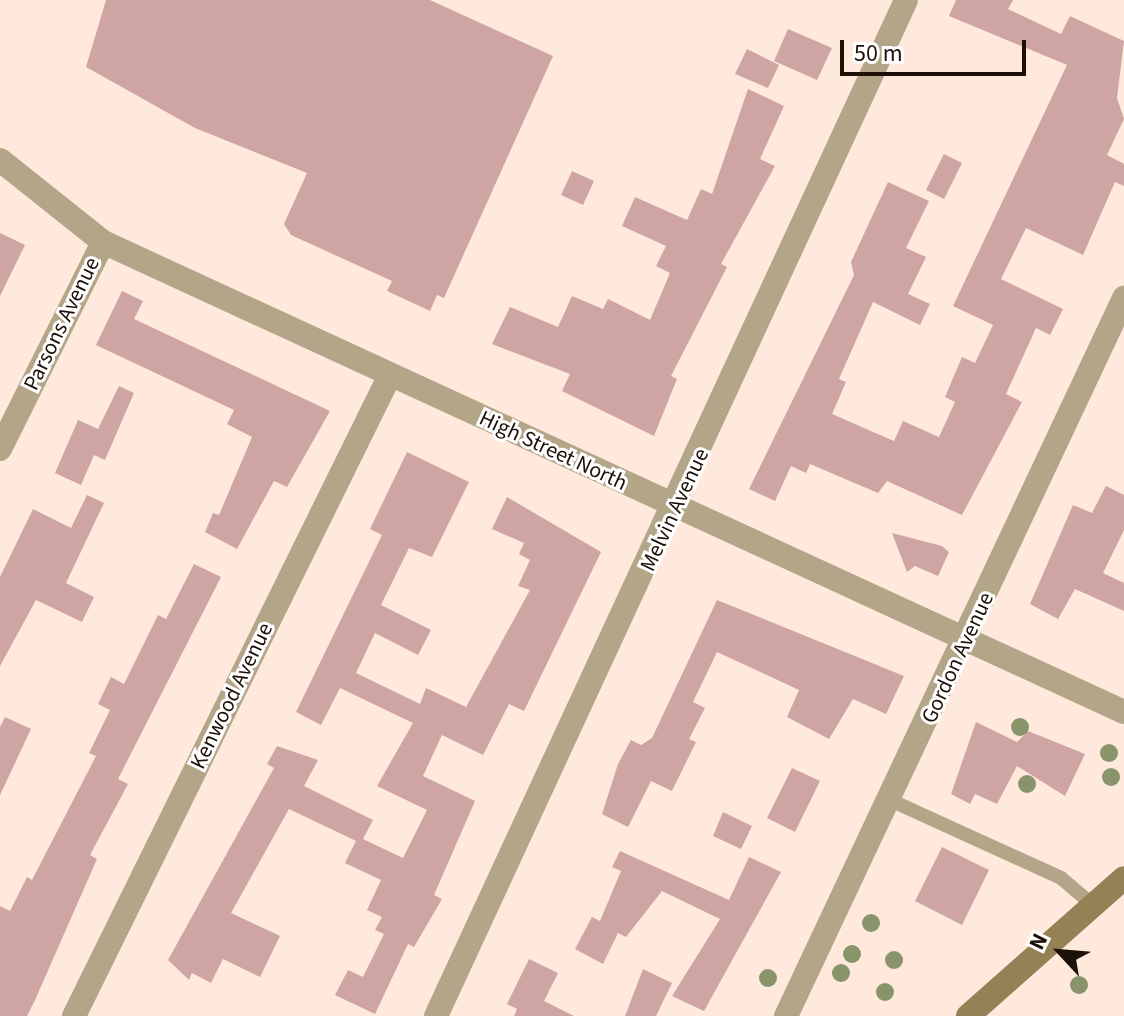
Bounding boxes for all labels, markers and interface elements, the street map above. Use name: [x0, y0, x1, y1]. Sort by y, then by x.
scale bar: [844, 24, 1030, 74]
text: 50 m: [854, 36, 903, 71]
street label: Parsons Avenue: [18, 253, 106, 395]
street label: High Street North: [475, 405, 631, 497]
street label: Melvin Avenue: [635, 444, 715, 576]
street label: Gordon Avenue: [916, 588, 1000, 728]
street label: Kenwood Avenue: [185, 619, 279, 773]
north arrow: [1020, 912, 1100, 992]
text: N: [1021, 928, 1056, 955]

